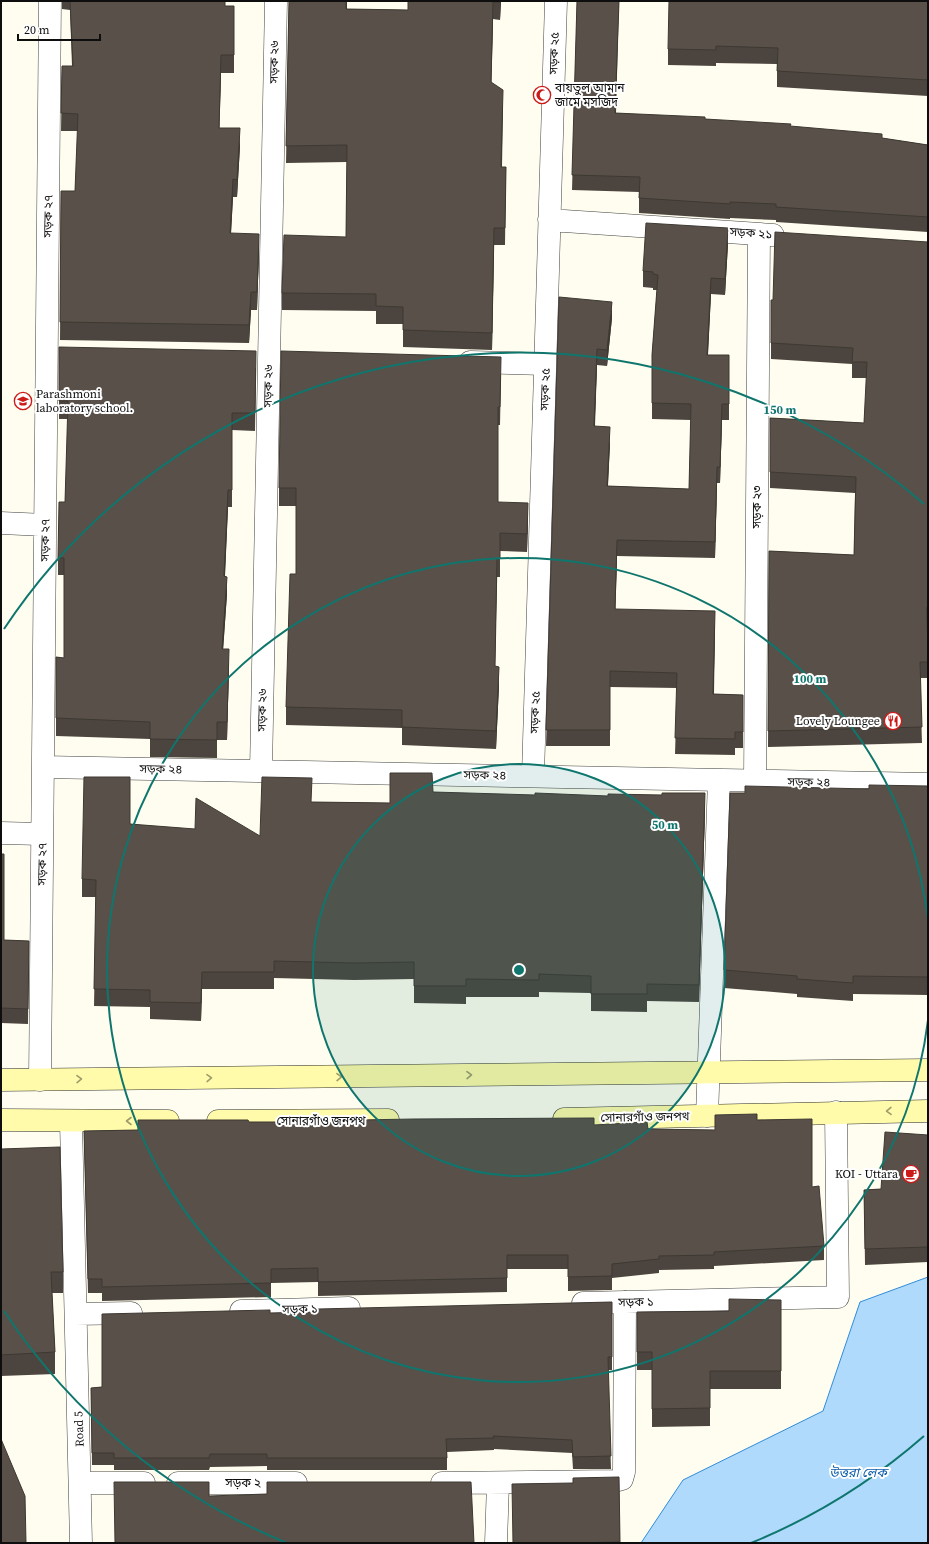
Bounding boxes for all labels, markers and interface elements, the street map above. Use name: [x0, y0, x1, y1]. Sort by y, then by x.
scale bar: [18, 16, 100, 42]
text: 20 m: [24, 22, 50, 38]
street label: সড়ক ২৫: [545, 31, 563, 76]
street label: সড়ক ২৬: [266, 41, 282, 84]
place label: বায়তুল আমান জামে মসজিদ: [554, 80, 625, 110]
mosque icon: বায়তুল আমান জামে মসজিদ: [532, 85, 552, 105]
street label: সড়ক ২৭: [40, 195, 56, 238]
street label: সড়ক ২১: [728, 223, 773, 242]
street label: সড়ক ২৬: [260, 365, 276, 408]
street label: সড়ক ২৫: [536, 367, 554, 412]
place label: Parashmoni laboratory school.: [36, 386, 133, 416]
school or university icon: Parashmoni laboratory school.: [13, 391, 33, 411]
text: 150 m: [764, 402, 797, 418]
street label: সড়ক ২৩: [749, 486, 765, 529]
street label: সড়ক ২৭: [37, 519, 53, 562]
text: 100 m: [794, 671, 827, 687]
street label: সড়ক ২৬: [254, 689, 270, 732]
street label: সড়ক ২৫: [526, 690, 544, 735]
restaurant icon: Lovely Loungee: [883, 711, 903, 731]
place label: Lovely Loungee: [796, 713, 880, 729]
street label: সড়ক ২৪: [139, 761, 182, 777]
street label: সড়ক ২৪: [463, 767, 506, 783]
street label: সড়ক ২৪: [787, 774, 830, 790]
text: 50 m: [652, 817, 678, 833]
street label: সড়ক ২৭: [34, 843, 50, 886]
centre of rings: [512, 963, 526, 977]
one-way arrow: [466, 1071, 472, 1079]
one-way arrow: [336, 1072, 342, 1081]
one-way arrow: [206, 1074, 212, 1082]
one-way arrow: [76, 1075, 82, 1084]
one-way arrow: [886, 1107, 892, 1115]
street label: সোনারগাঁও জনপথ: [600, 1108, 690, 1126]
street label: সোনারগাঁও জনপথ: [276, 1113, 366, 1129]
one-way arrow: [126, 1117, 132, 1125]
cafe icon: KOI - Uttara: [901, 1164, 921, 1184]
place label: KOI - Uttara: [835, 1166, 899, 1182]
street label: সড়ক ১: [617, 1294, 654, 1310]
street label: সড়ক ১: [281, 1301, 318, 1317]
street label: Road 5: [70, 1411, 88, 1447]
water label: উত্তরা লেক: [829, 1464, 889, 1481]
street label: সড়ক ২: [224, 1475, 261, 1491]

